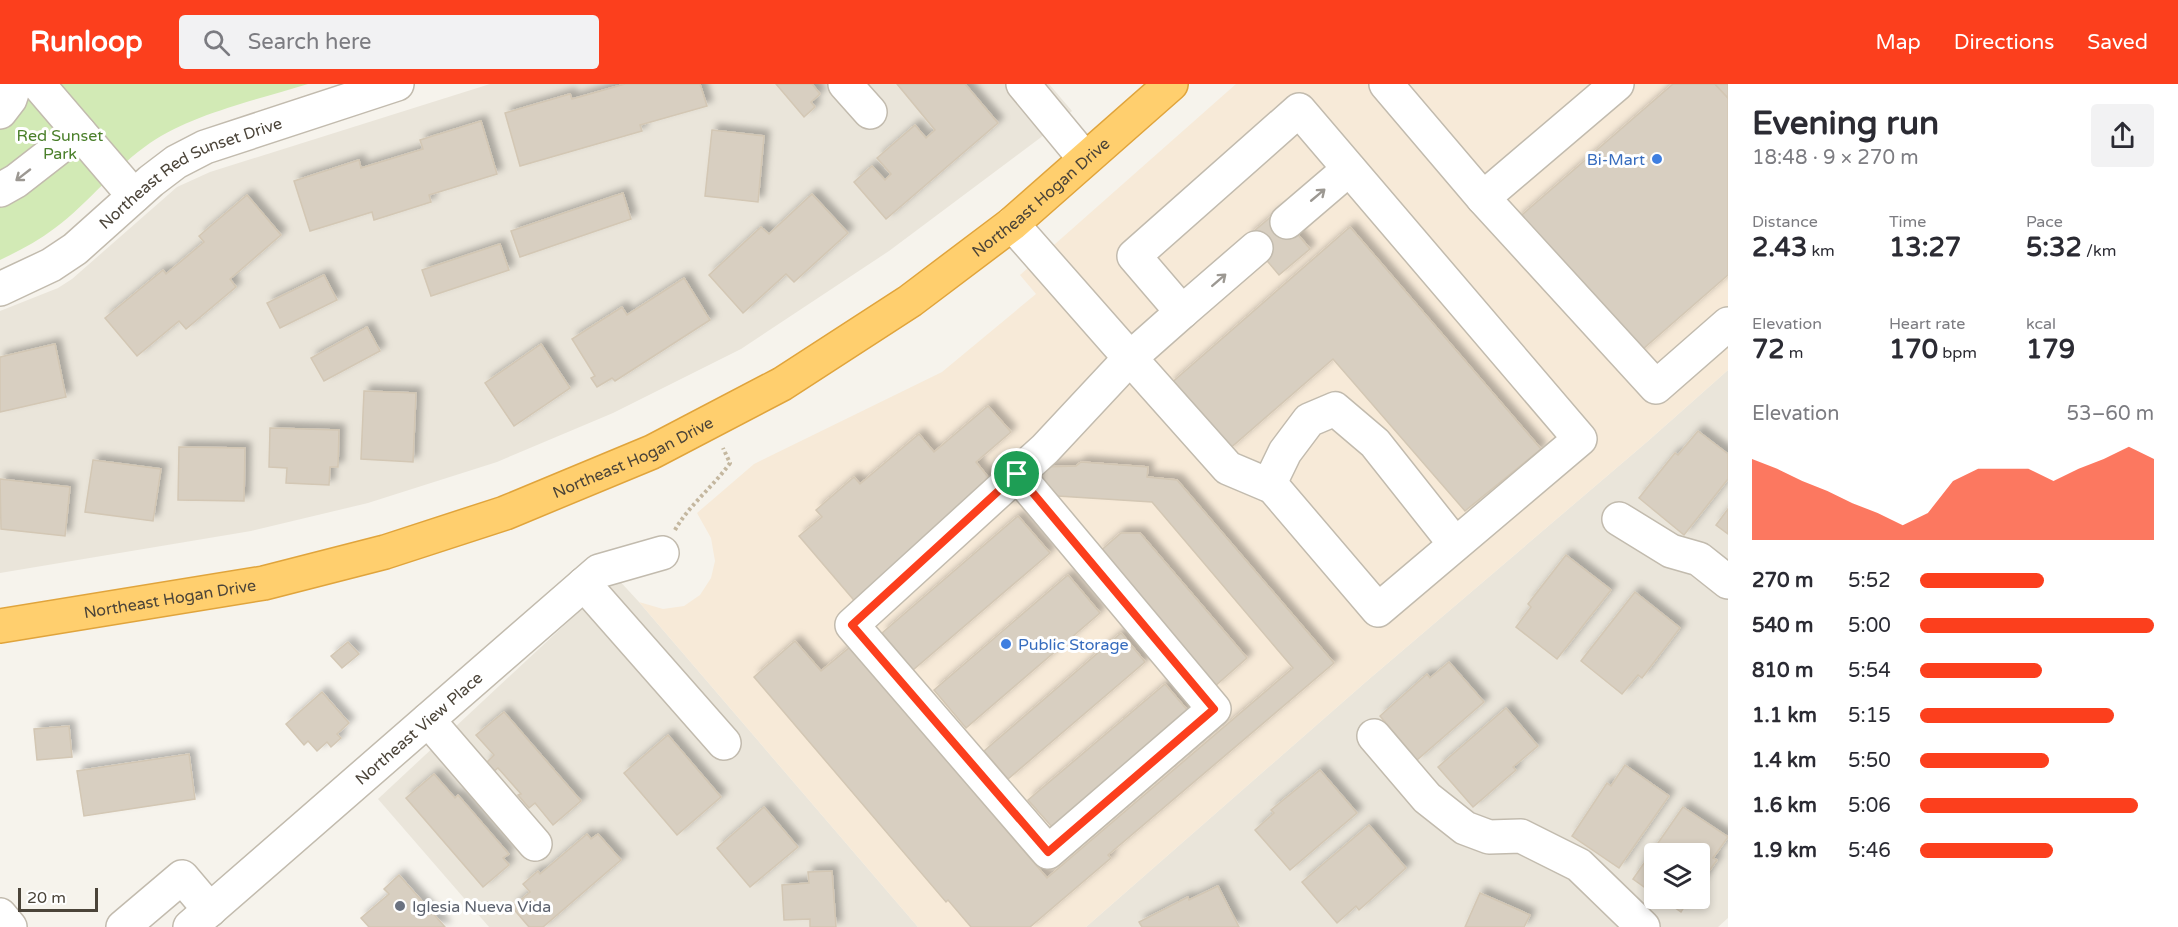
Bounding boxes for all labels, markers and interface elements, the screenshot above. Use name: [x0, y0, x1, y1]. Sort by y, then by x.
search box: [179, 15, 599, 69]
text: Runloop: [30, 25, 143, 59]
icon: search: [200, 26, 233, 59]
text: Search here: [248, 29, 371, 55]
text: Map: [1875, 30, 1921, 55]
text: Directions: [1954, 30, 2054, 55]
text: Saved: [2087, 30, 2148, 55]
text: Evening run: [1752, 104, 1939, 143]
button: share: [2091, 104, 2154, 167]
street label: Northeast Red Sunset Drive: [95, 113, 285, 234]
park label: Red Sunset Park: [17, 126, 103, 164]
street label: Northeast Hogan Drive: [968, 134, 1114, 262]
text: 18:48 · 9 × 270 m: [1752, 146, 1919, 170]
place label: Bi-Mart: [1587, 150, 1645, 170]
marker: Bi-Mart: [1650, 152, 1664, 166]
one-way arrow: [16, 169, 32, 182]
one-way arrow: [1310, 188, 1325, 202]
text: Distance: [1752, 212, 1818, 232]
text: Time: [1889, 212, 1926, 232]
text: Pace: [2026, 212, 2063, 232]
text: 2.43: [1752, 232, 1807, 263]
text: 13:27: [1889, 232, 1961, 263]
text: 5:32: [2026, 232, 2082, 263]
text: km: [1807, 241, 1835, 261]
text: /km: [2082, 241, 2116, 261]
one-way arrow: [1211, 273, 1226, 287]
text: Elevation: [1752, 314, 1822, 334]
text: Heart rate: [1889, 314, 1965, 334]
text: kcal: [2026, 314, 2056, 334]
text: 72: [1752, 334, 1785, 365]
text: 170: [1889, 334, 1938, 365]
text: 179: [2026, 334, 2075, 365]
text: m: [1785, 343, 1804, 363]
text: bpm: [1938, 343, 1977, 363]
text: Elevation: [1752, 402, 1839, 426]
text: 53–60 m: [2067, 402, 2154, 426]
street label: Northeast Hogan Drive: [550, 413, 717, 503]
pin: [991, 448, 1042, 499]
icon: arrive: [1000, 457, 1033, 490]
text: 270 m: [1752, 569, 1813, 593]
text: 5:52: [1848, 569, 1891, 593]
street label: Northeast Hogan Drive: [82, 575, 258, 623]
text: 540 m: [1752, 614, 1813, 638]
text: 5:00: [1848, 614, 1891, 638]
place label: Public Storage: [1018, 635, 1129, 655]
marker: Public Storage: [999, 637, 1013, 651]
text: 810 m: [1752, 659, 1813, 683]
text: 5:54: [1848, 659, 1891, 683]
street label: Northeast View Place: [351, 668, 487, 790]
text: 1.1 km: [1752, 704, 1817, 728]
text: 5:15: [1848, 704, 1891, 728]
text: 1.4 km: [1752, 749, 1816, 773]
text: 5:50: [1848, 749, 1891, 773]
text: 1.6 km: [1752, 794, 1817, 818]
text: 5:06: [1848, 794, 1891, 818]
text: 1.9 km: [1752, 839, 1817, 863]
text: 5:46: [1848, 839, 1891, 863]
map controls: [1644, 843, 1710, 909]
button: layers: [1644, 843, 1710, 909]
scale bar: [18, 885, 98, 912]
text: 20 m: [27, 888, 66, 908]
place label: Iglesia Nueva Vida: [412, 897, 551, 917]
marker: Iglesia Nueva Vida: [393, 899, 407, 913]

